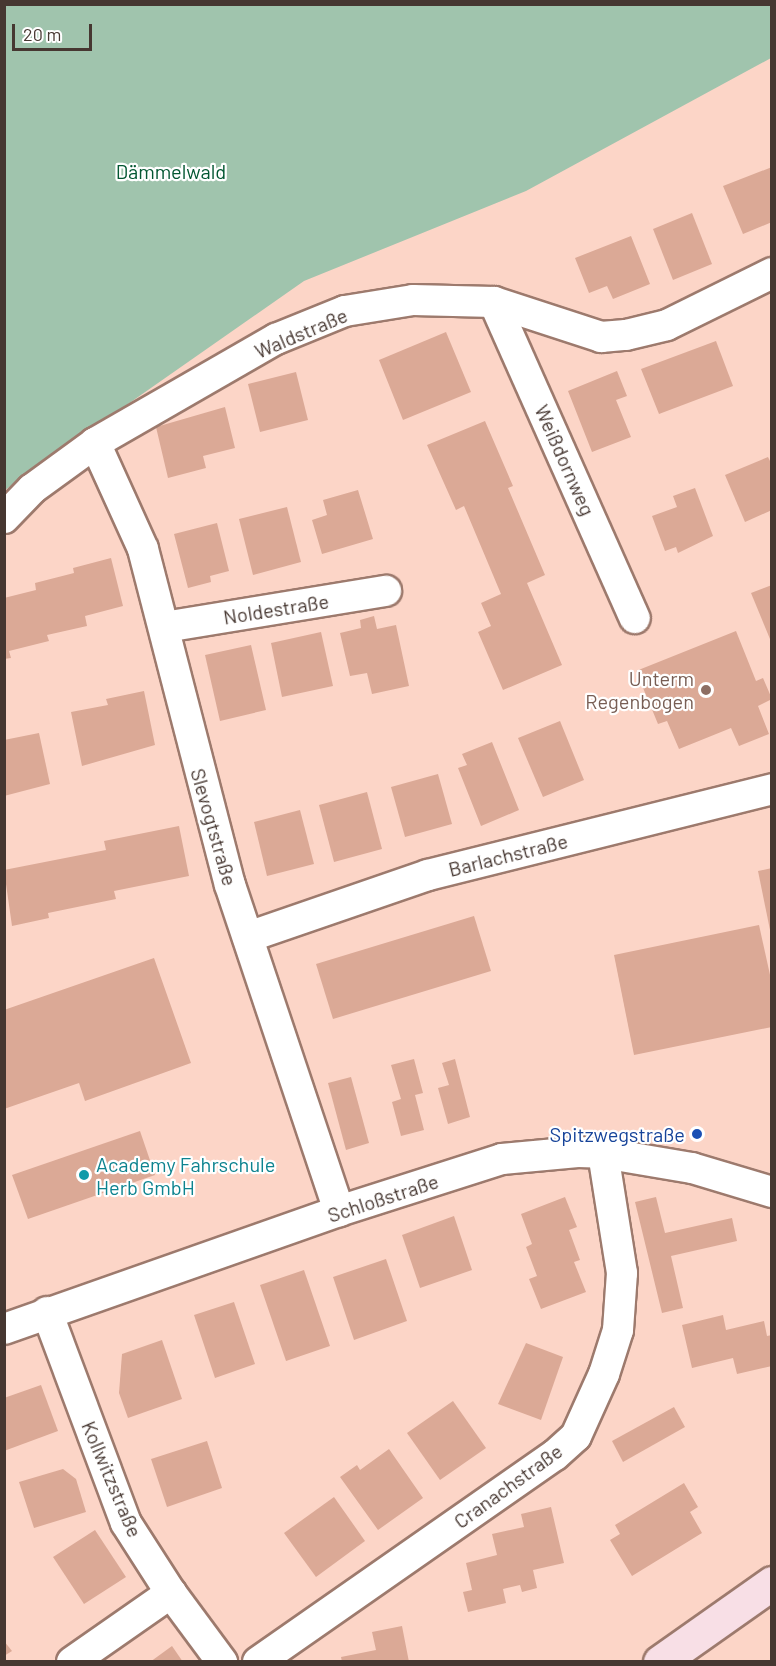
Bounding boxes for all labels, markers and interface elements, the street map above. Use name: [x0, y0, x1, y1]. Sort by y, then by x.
scale bar: [15, 12, 94, 50]
text: 20 m: [23, 23, 61, 45]
park label: Dämmelwald: [116, 159, 226, 183]
street label: Waldstraße: [251, 303, 351, 363]
street label: Weißdornweg: [530, 401, 600, 519]
street label: Noldestraße: [221, 589, 331, 629]
place label: Unterm Regenbogen: [585, 666, 694, 713]
marker: Unterm Regenbogen: [699, 683, 713, 697]
street label: Slevogtstraße: [186, 766, 242, 888]
street label: Barlachstraße: [446, 829, 570, 881]
place label: Spitzwegstraße: [550, 1122, 685, 1146]
marker: Spitzwegstraße: [690, 1127, 704, 1141]
place label: Academy Fahrschule Herb GmbH: [96, 1152, 275, 1199]
marker: Academy Fahrschule Herb GmbH: [77, 1168, 91, 1182]
street label: Schloßstraße: [324, 1169, 442, 1227]
street label: Kollwitzstraße: [77, 1417, 147, 1541]
street label: Cranachstraße: [449, 1439, 567, 1533]

